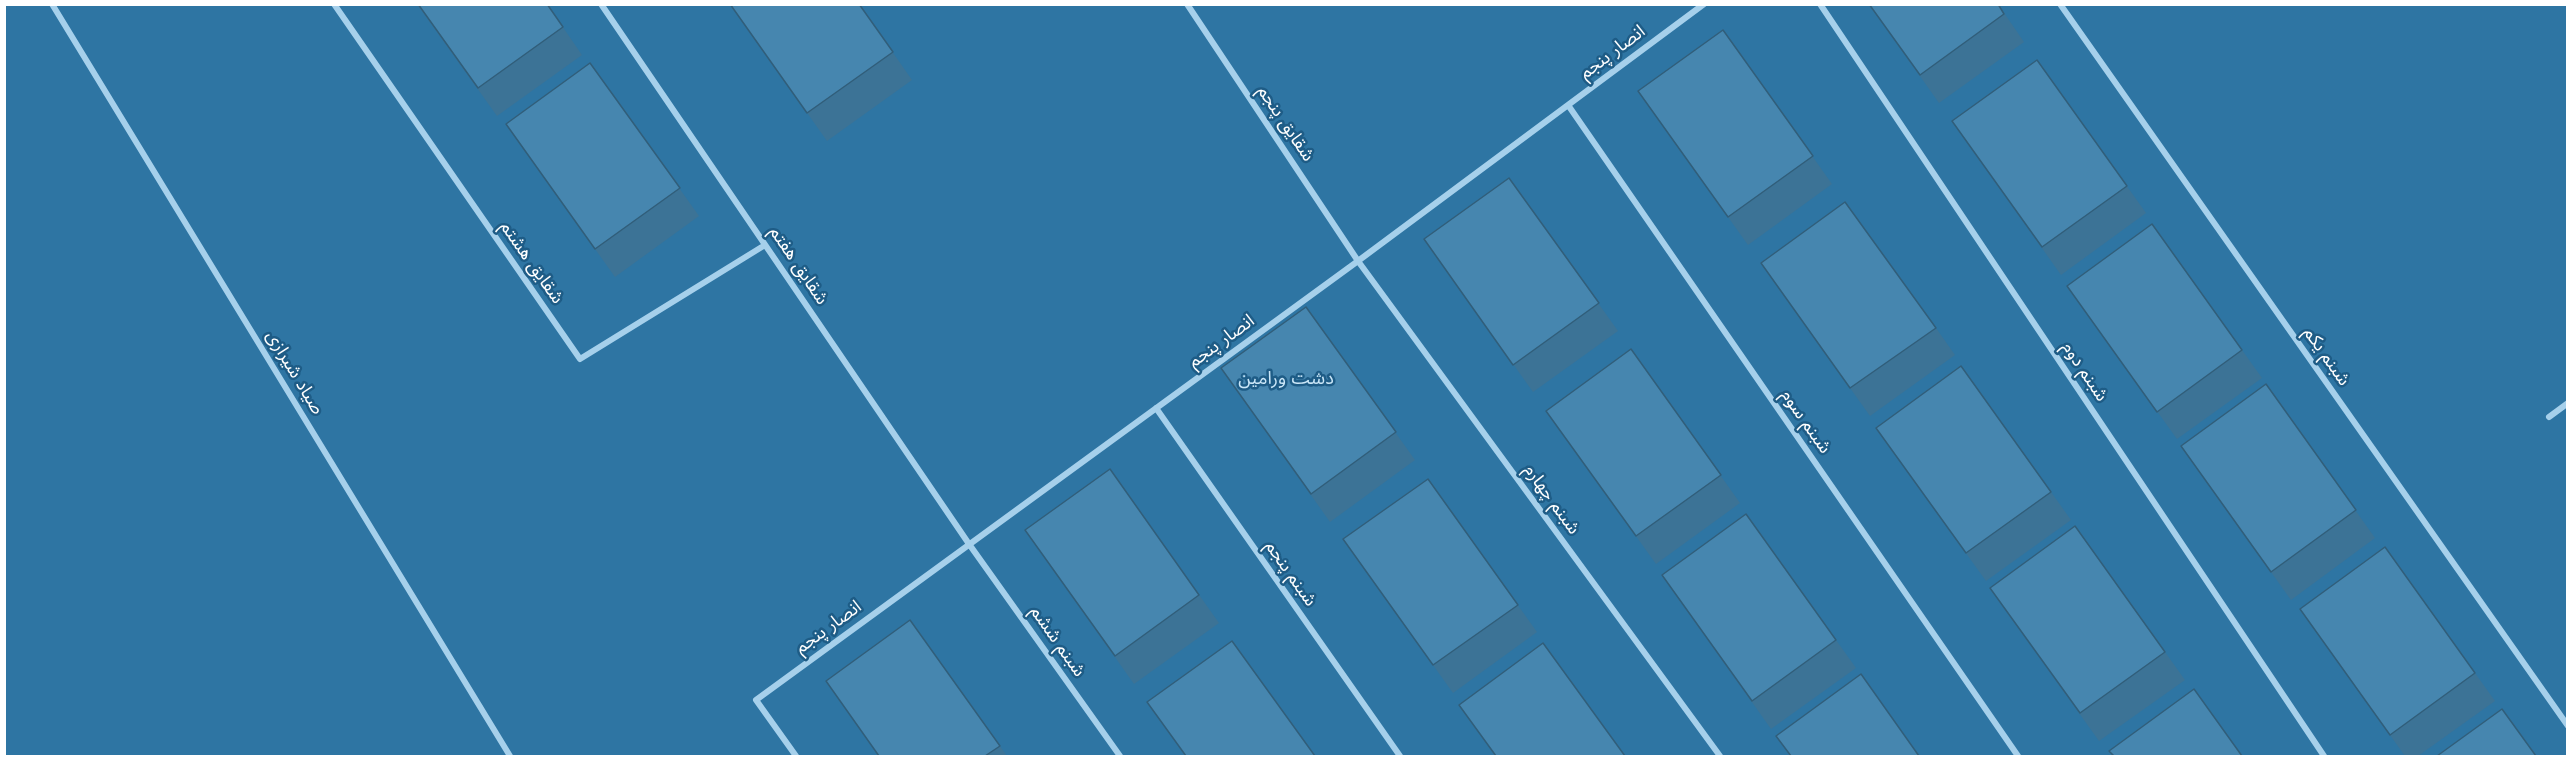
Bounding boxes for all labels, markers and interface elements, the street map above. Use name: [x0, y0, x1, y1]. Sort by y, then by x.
street label: انصار پنجم: [1576, 21, 1650, 85]
street label: شقایق پنجم: [1252, 82, 1318, 166]
street label: شقایق هشتم: [495, 217, 567, 309]
street label: شقایق هفتم: [764, 223, 832, 309]
street label: انصار پنجم: [1185, 311, 1259, 373]
street label: شبنم یکم: [2298, 324, 2354, 390]
street label: صیاد شیرازی: [260, 327, 328, 419]
street label: شبنم دوم: [2056, 338, 2112, 406]
park label: دشت ورامین: [1238, 369, 1334, 391]
street label: شبنم سوم: [1775, 386, 1835, 458]
street label: شبنم چهارم: [1518, 461, 1584, 539]
street label: شبنم پنجم: [1260, 537, 1320, 611]
street label: انصار پنجم: [792, 597, 866, 659]
street label: شبنم ششم: [1025, 602, 1089, 682]

